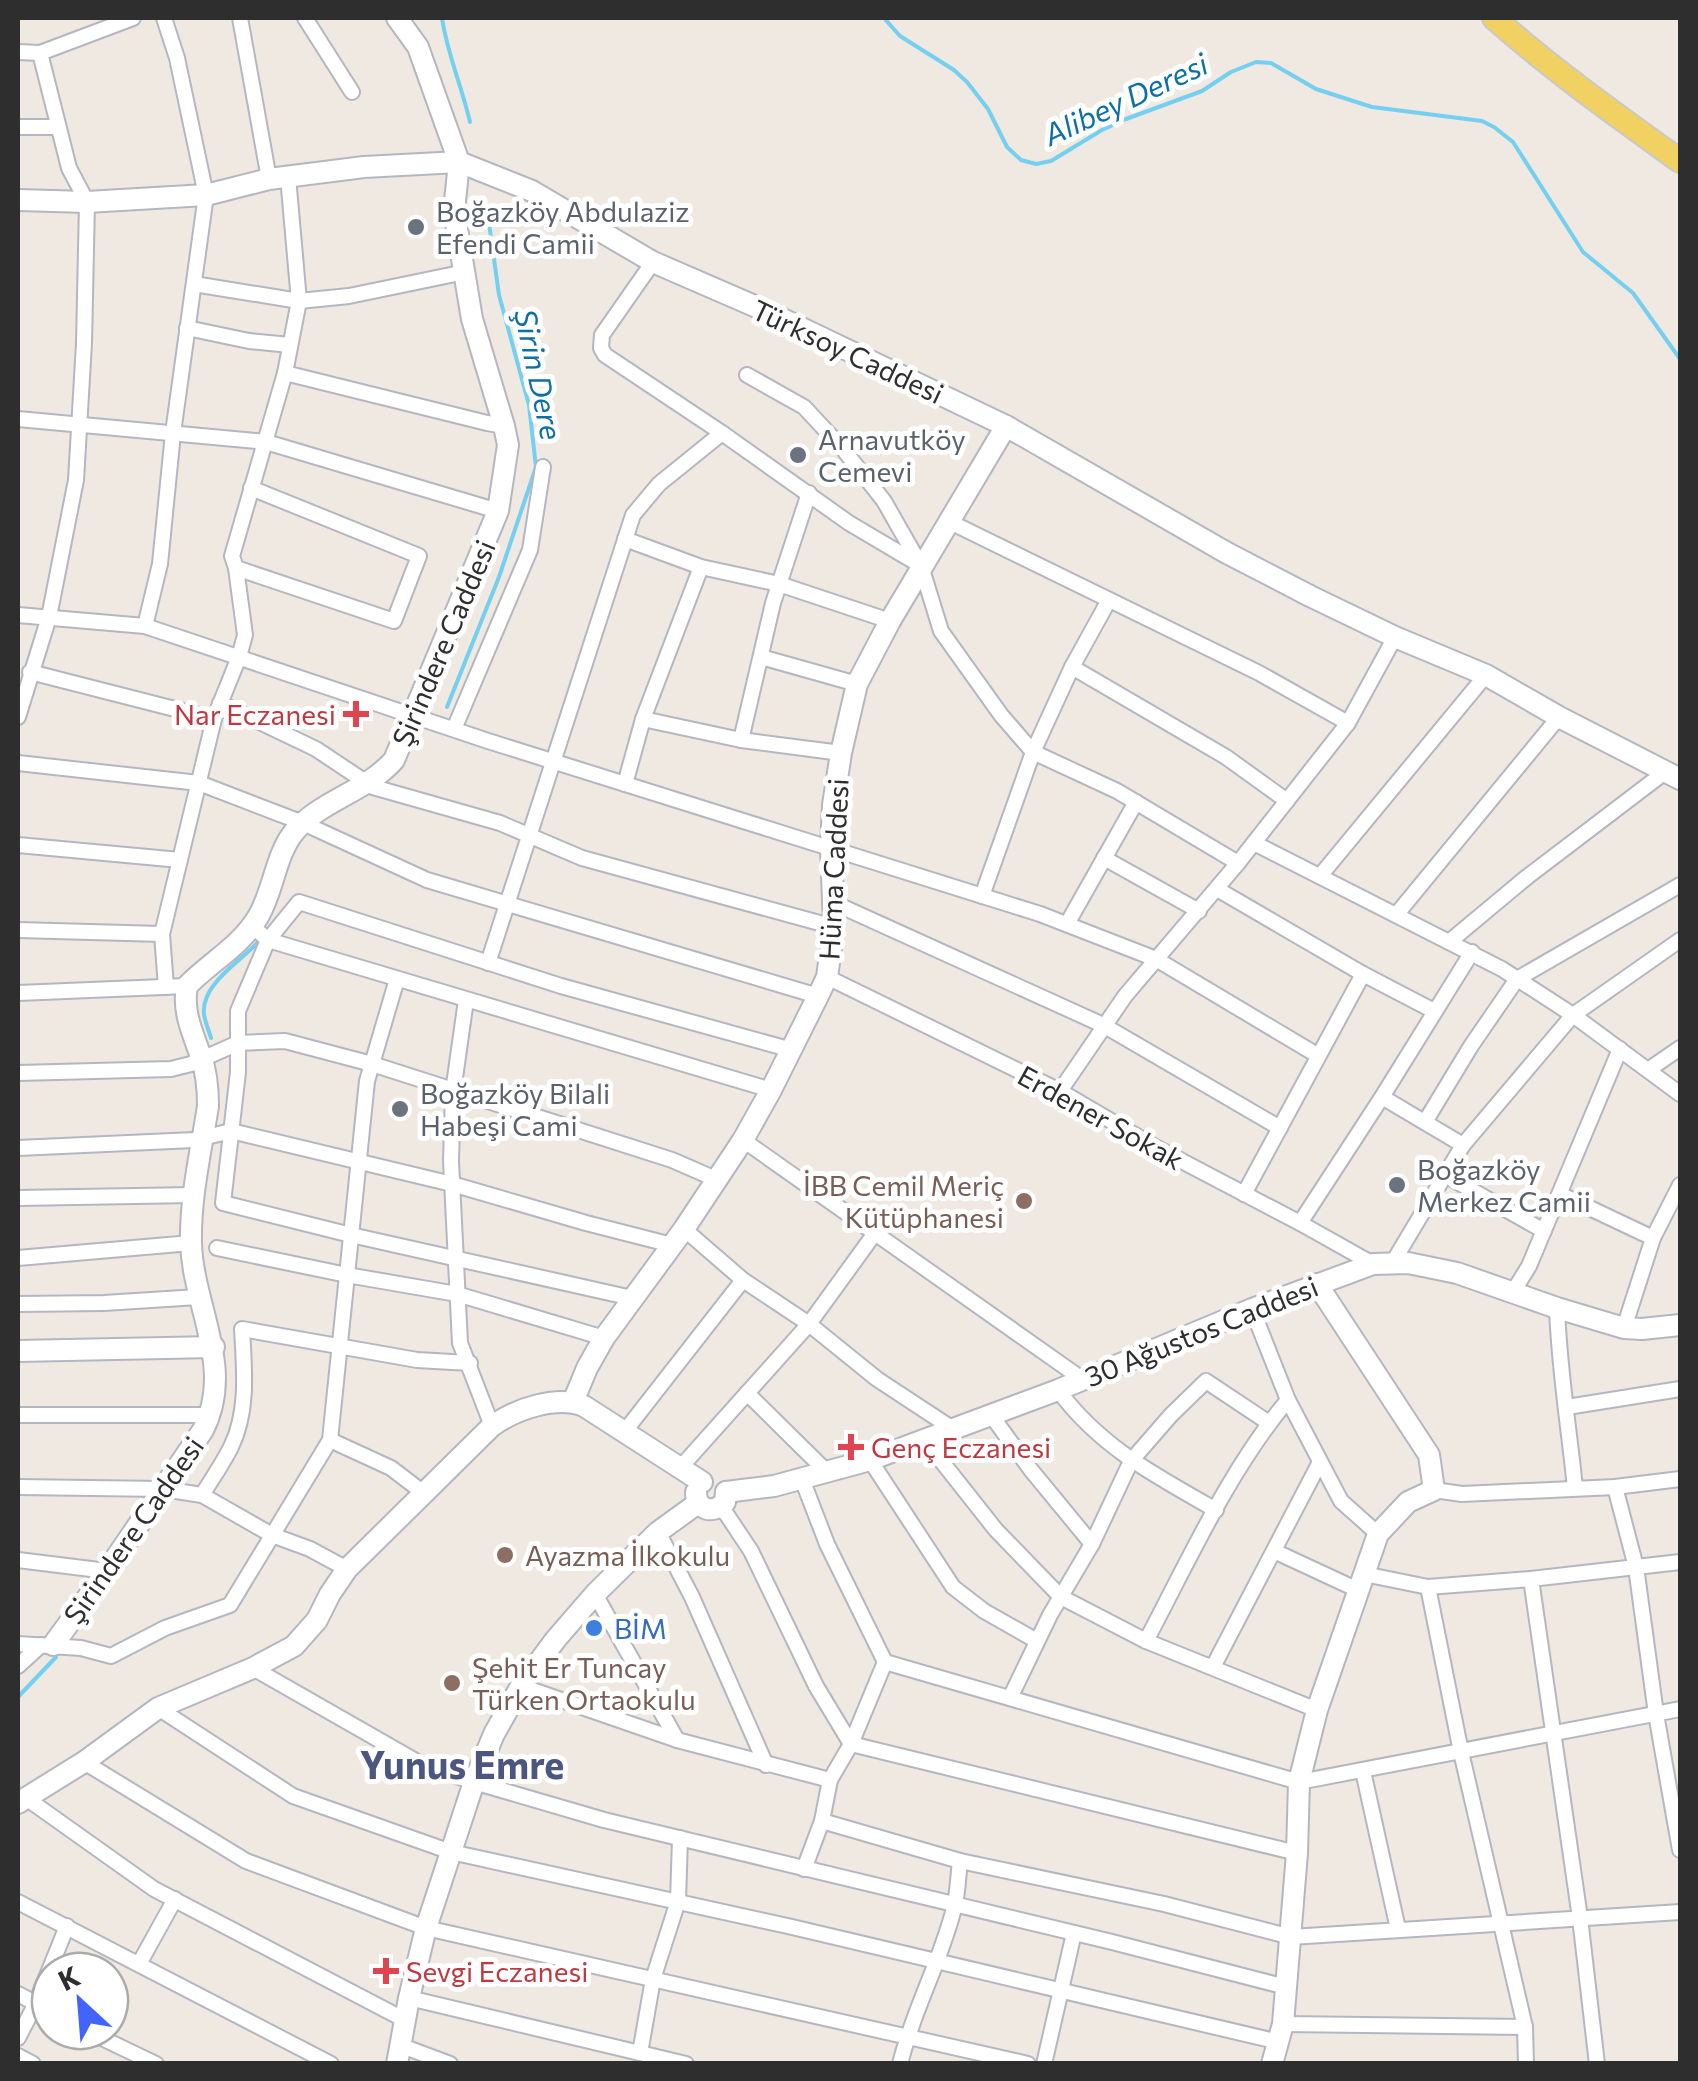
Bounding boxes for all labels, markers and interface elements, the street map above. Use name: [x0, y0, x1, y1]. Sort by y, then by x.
water label: Alibey Deresi: [1036, 43, 1214, 153]
place label: Boğazköy Abdulaziz Efendi Camii: [436, 194, 689, 260]
marker: Boğazköy Abdulaziz Efendi Camii: [405, 216, 427, 238]
street label: Türksoy Caddesi: [747, 292, 949, 410]
water label: Şirin Dere: [508, 305, 572, 443]
place label: Arnavutköy Cemevi: [818, 422, 966, 488]
marker: Arnavutköy Cemevi: [787, 444, 809, 466]
street label: Şirindere Caddesi: [384, 535, 502, 751]
place label: Nar Eczanesi: [174, 697, 336, 731]
marker: Nar Eczanesi: [345, 703, 367, 725]
street label: Hüma Caddesi: [811, 777, 855, 961]
street label: Erdener Sokak: [1012, 1058, 1190, 1176]
place label: Boğazköy Bilali Habeşi Cami: [420, 1076, 610, 1142]
marker: Boğazköy Bilali Habeşi Cami: [389, 1098, 411, 1120]
place label: Boğazköy Merkez Camii: [1417, 1152, 1591, 1218]
place label: İBB Cemil Meriç Kütüphanesi: [803, 1168, 1004, 1234]
marker: Boğazköy Merkez Camii: [1386, 1174, 1408, 1196]
marker: İBB Cemil Meriç Kütüphanesi: [1013, 1190, 1035, 1212]
street label: 30 Ağustos Caddesi: [1079, 1269, 1323, 1393]
street label: Şirindere Caddesi: [56, 1430, 210, 1630]
place label: Genç Eczanesi: [871, 1430, 1051, 1464]
marker: Genç Eczanesi: [840, 1436, 862, 1458]
place label: Ayazma İlkokulu: [525, 1538, 730, 1572]
marker: Ayazma İlkokulu: [494, 1544, 516, 1566]
place label: BİM: [614, 1611, 667, 1645]
marker: BİM: [583, 1617, 605, 1639]
place label: Şehit Er Tuncay Türken Ortaokulu: [472, 1650, 696, 1716]
marker: Şehit Er Tuncay Türken Ortaokulu: [441, 1672, 463, 1694]
district label: Yunus Emre: [360, 1740, 564, 1787]
north arrow: [30, 1951, 130, 2051]
place label: Sevgi Eczanesi: [406, 1954, 588, 1988]
text: K: [52, 1958, 85, 1997]
marker: Sevgi Eczanesi: [375, 1960, 397, 1982]

